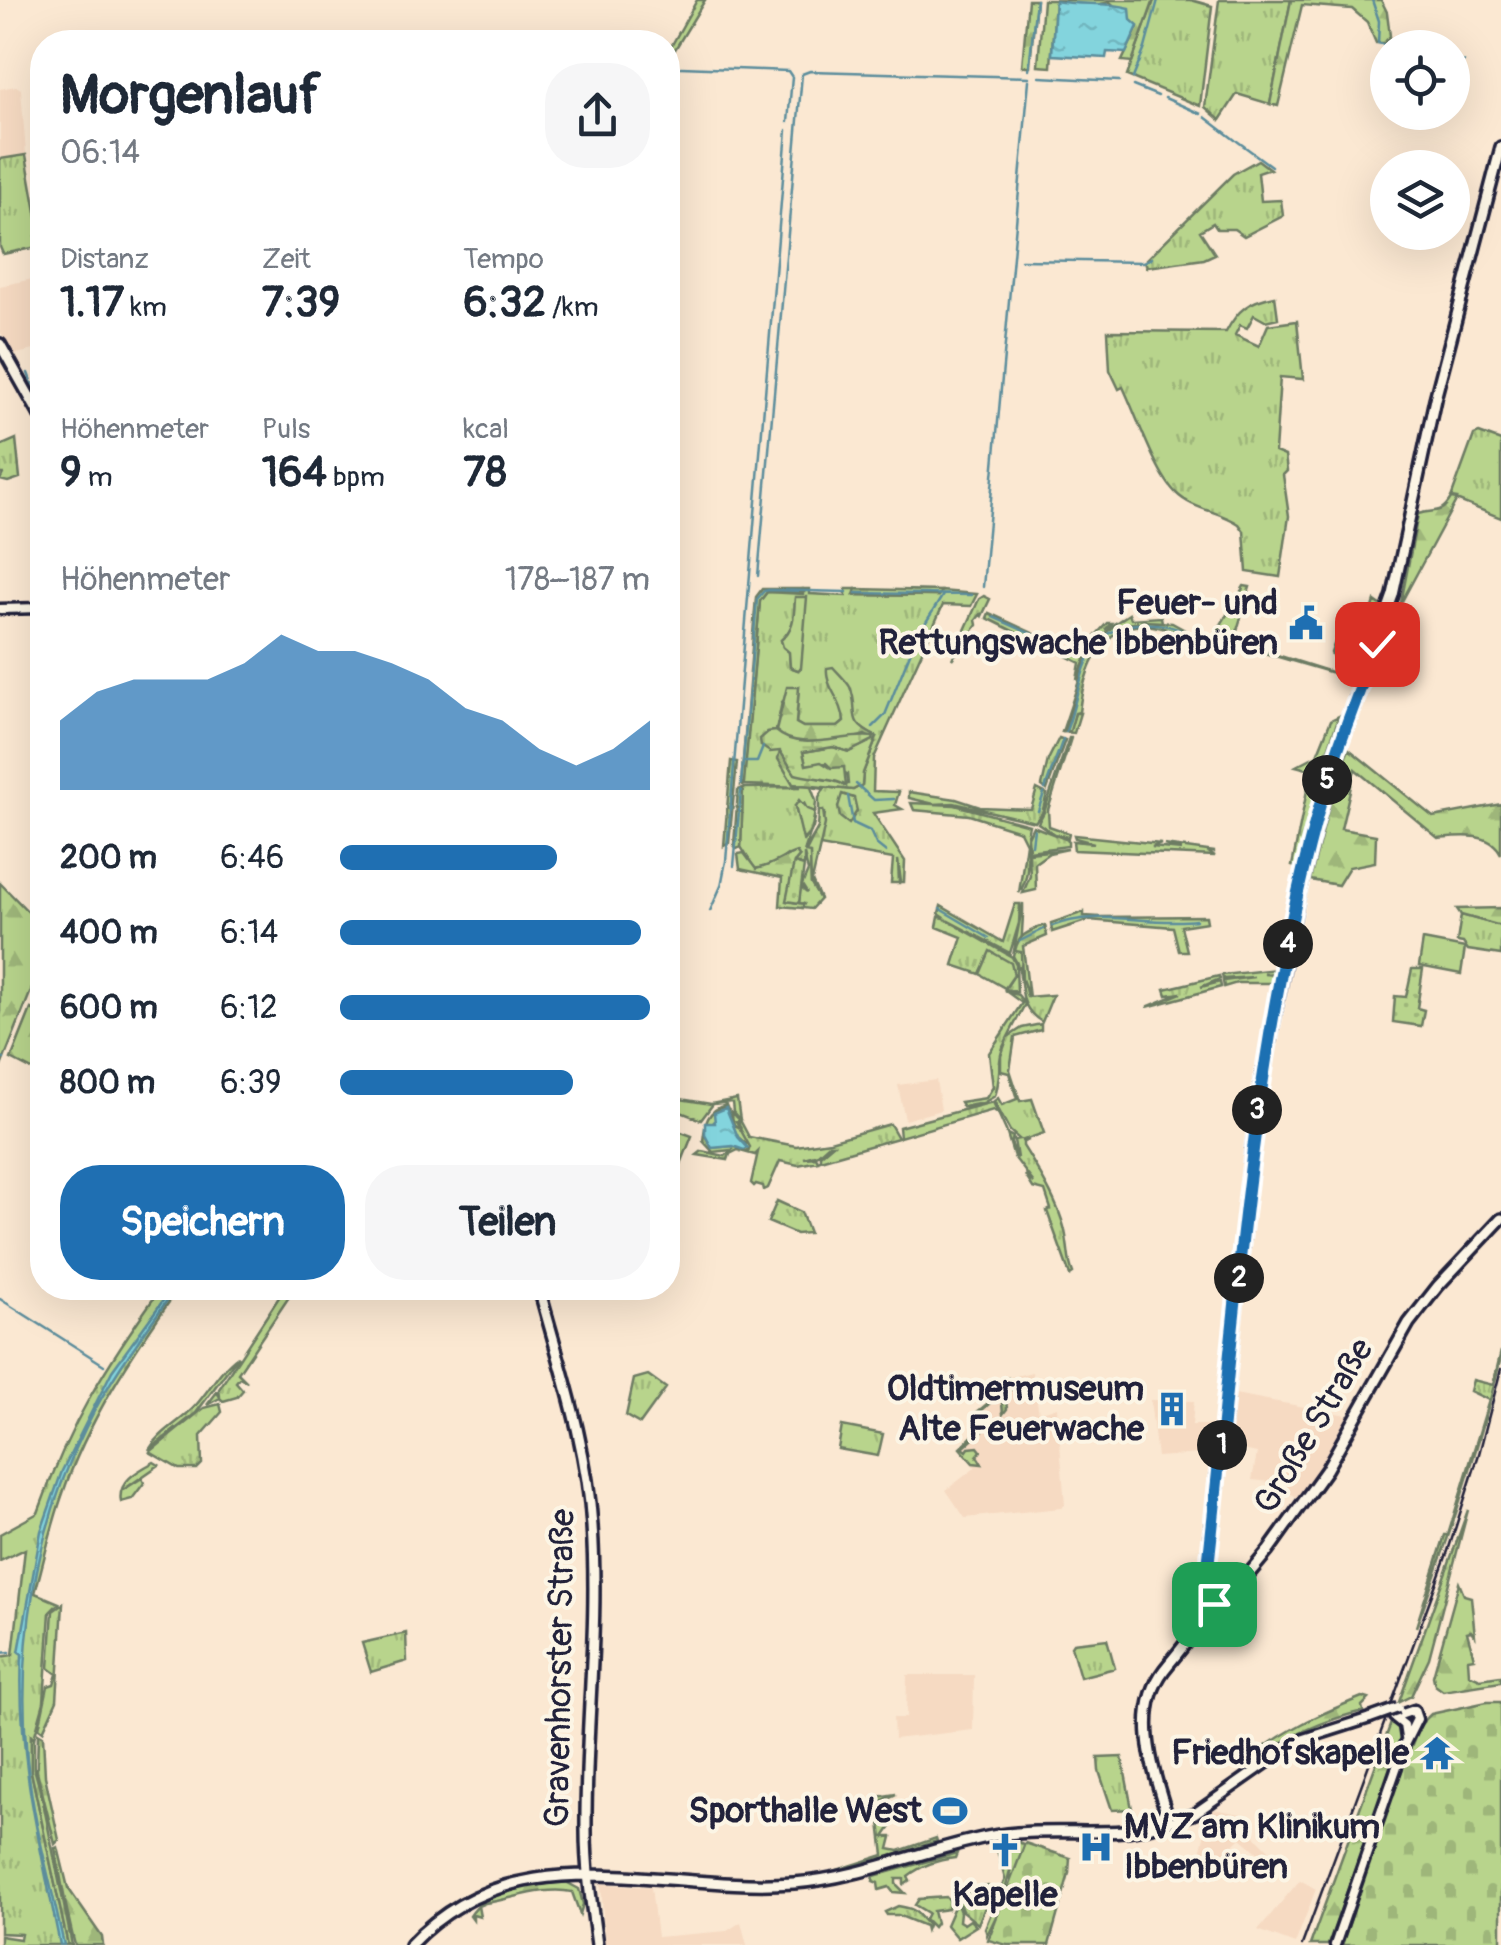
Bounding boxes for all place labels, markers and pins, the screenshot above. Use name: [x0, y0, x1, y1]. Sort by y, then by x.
place label: Feuer- und Rettungswache Ibbenbüren: [879, 581, 1278, 665]
pin: [1335, 602, 1420, 687]
public building icon: Feuer- und Rettungswache Ibbenbüren: [1287, 604, 1325, 642]
pin: 5: [1302, 755, 1352, 805]
pin: 4: [1263, 919, 1313, 969]
pin: 3: [1232, 1085, 1282, 1135]
pin: 2: [1214, 1253, 1264, 1303]
place label: Oldtimermuseum Alte Feuerwache: [887, 1367, 1145, 1451]
building icon: Oldtimermuseum Alte Feuerwache: [1153, 1390, 1191, 1428]
pin: 1: [1197, 1420, 1247, 1470]
pin: [1172, 1562, 1257, 1647]
place label: Friedhofskapelle: [1171, 1731, 1410, 1775]
temple icon: Friedhofskapelle: [1418, 1734, 1456, 1772]
place label: Sporthalle West: [689, 1789, 923, 1833]
sports icon: Sporthalle West: [931, 1792, 969, 1830]
place label: MVZ am Klinikum Ibbenbüren: [1124, 1805, 1380, 1889]
hospital icon: MVZ am Klinikum Ibbenbüren: [1077, 1828, 1115, 1866]
church icon: Kapelle: [986, 1831, 1024, 1869]
place label: Kapelle: [952, 1873, 1058, 1917]

